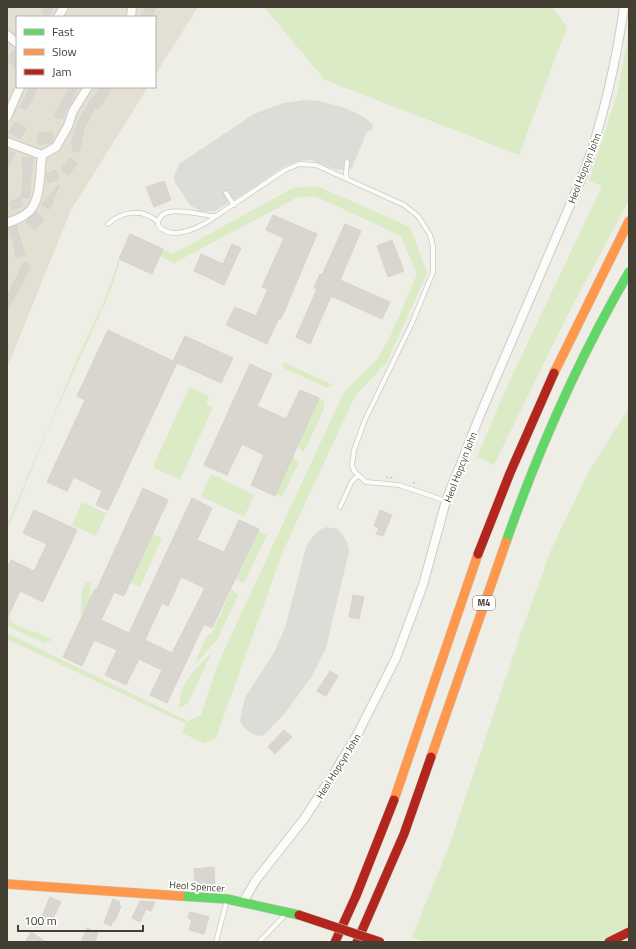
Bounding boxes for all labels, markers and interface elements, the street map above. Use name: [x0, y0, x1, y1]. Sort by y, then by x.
legend: [16, 16, 156, 88]
text: Fast: [52, 22, 75, 41]
text: Slow: [52, 42, 77, 61]
text: Jam: [52, 62, 72, 81]
street label: Heol Hopcyn John: [564, 131, 605, 206]
street label: Heol Hopcyn John: [440, 430, 481, 505]
road number: M4: [473, 596, 495, 610]
street label: Heol Hopcyn John: [312, 731, 365, 802]
street label: Heol Spencer: [169, 877, 226, 896]
scale bar: [18, 907, 143, 933]
text: 100 m: [24, 911, 57, 930]

